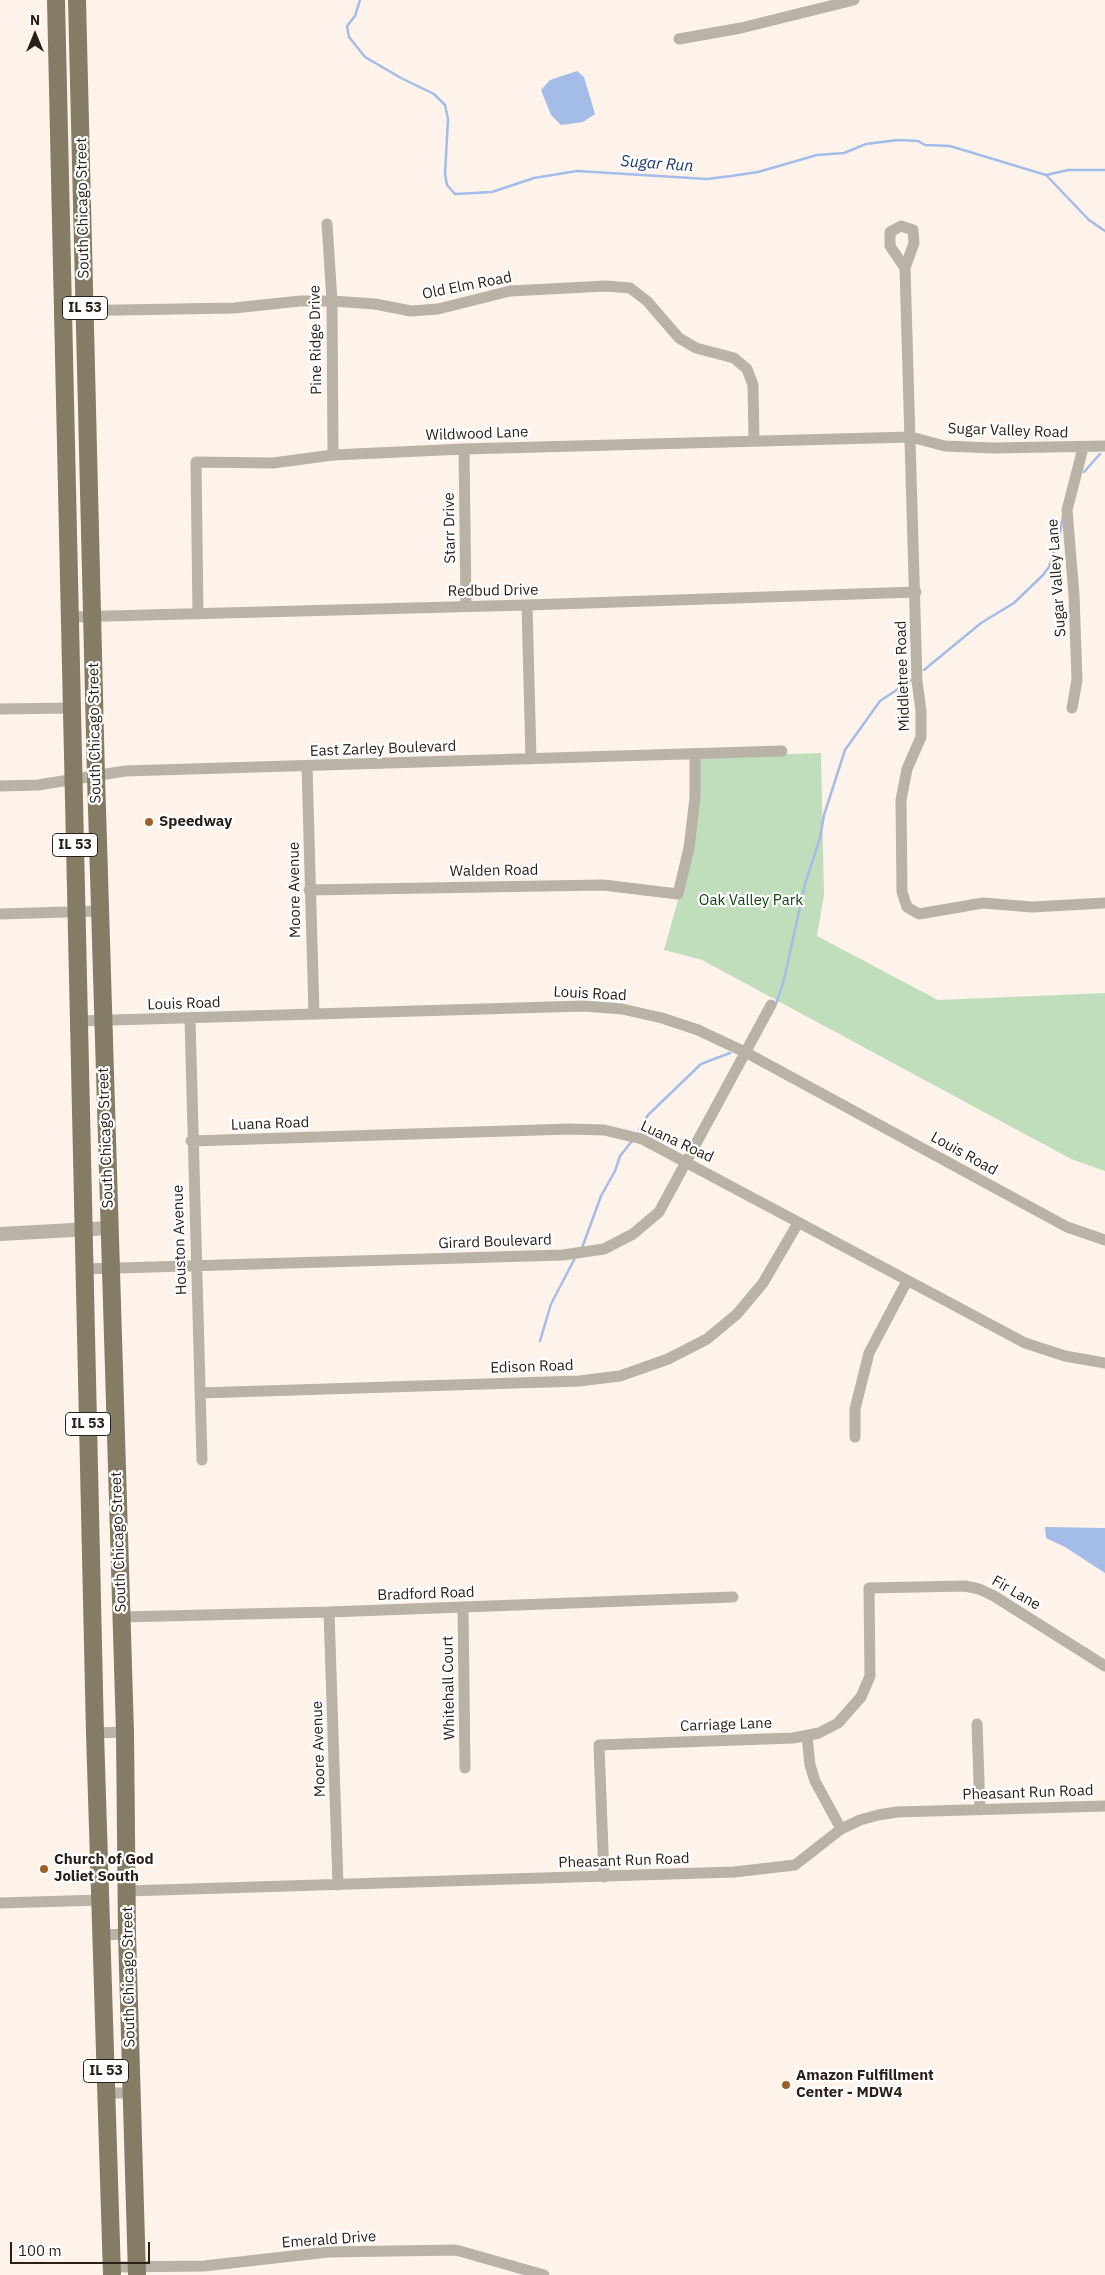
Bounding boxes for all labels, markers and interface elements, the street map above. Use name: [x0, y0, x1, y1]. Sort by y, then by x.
north arrow: [10, 10, 60, 60]
text: N: [30, 11, 40, 29]
street label: South Chicago Street: [73, 137, 93, 279]
water label: Sugar Run: [620, 152, 694, 176]
street label: Old Elm Road: [421, 268, 513, 304]
street label: Pine Ridge Drive: [306, 285, 326, 395]
road number: IL 53: [62, 296, 108, 320]
street label: Sugar Valley Road: [947, 420, 1069, 442]
street label: Wildwood Lane: [425, 423, 529, 445]
street label: Starr Drive: [440, 492, 460, 564]
street label: Sugar Valley Lane: [1044, 518, 1070, 638]
street label: Redbud Drive: [448, 581, 538, 601]
street label: Middletree Road: [892, 620, 914, 732]
street label: South Chicago Street: [85, 662, 105, 804]
street label: East Zarley Boulevard: [309, 737, 457, 761]
place label: Speedway: [159, 813, 232, 831]
marker: Speedway: [143, 816, 155, 828]
road number: IL 53: [52, 834, 98, 856]
street label: Moore Avenue: [285, 842, 305, 938]
street label: Walden Road: [449, 861, 539, 881]
park label: Oak Valley Park: [699, 892, 803, 910]
street label: Louis Road: [553, 983, 627, 1005]
street label: Louis Road: [147, 994, 221, 1014]
street label: South Chicago Street: [95, 1067, 117, 1209]
street label: Luana Road: [230, 1114, 310, 1134]
street label: Luana Road: [638, 1117, 716, 1167]
street label: Louis Road: [928, 1128, 1000, 1180]
street label: Houston Avenue: [169, 1184, 191, 1296]
street label: Girard Boulevard: [438, 1231, 552, 1253]
street label: Edison Road: [490, 1357, 574, 1377]
road number: IL 53: [66, 1412, 110, 1436]
street label: South Chicago Street: [108, 1471, 130, 1613]
street label: Fir Lane: [988, 1572, 1044, 1614]
street label: Bradford Road: [377, 1583, 475, 1605]
street label: Whitehall Court: [439, 1636, 459, 1740]
street label: Moore Avenue: [308, 1701, 330, 1797]
street label: Carriage Lane: [680, 1714, 772, 1736]
street label: Pheasant Run Road: [962, 1782, 1094, 1804]
street label: Pheasant Run Road: [558, 1850, 690, 1872]
place label: Church of God Joliet South: [54, 1851, 154, 1886]
marker: Church of God Joliet South: [38, 1863, 50, 1875]
street label: South Chicago Street: [119, 1906, 139, 2048]
road number: IL 53: [84, 2060, 128, 2082]
place label: Amazon Fulfillment Center - MDW4: [796, 2067, 934, 2102]
marker: Amazon Fulfillment Center - MDW4: [780, 2079, 792, 2091]
street label: Emerald Drive: [281, 2228, 377, 2252]
scale bar: [12, 2232, 152, 2264]
text: 100 m: [18, 2241, 62, 2260]

